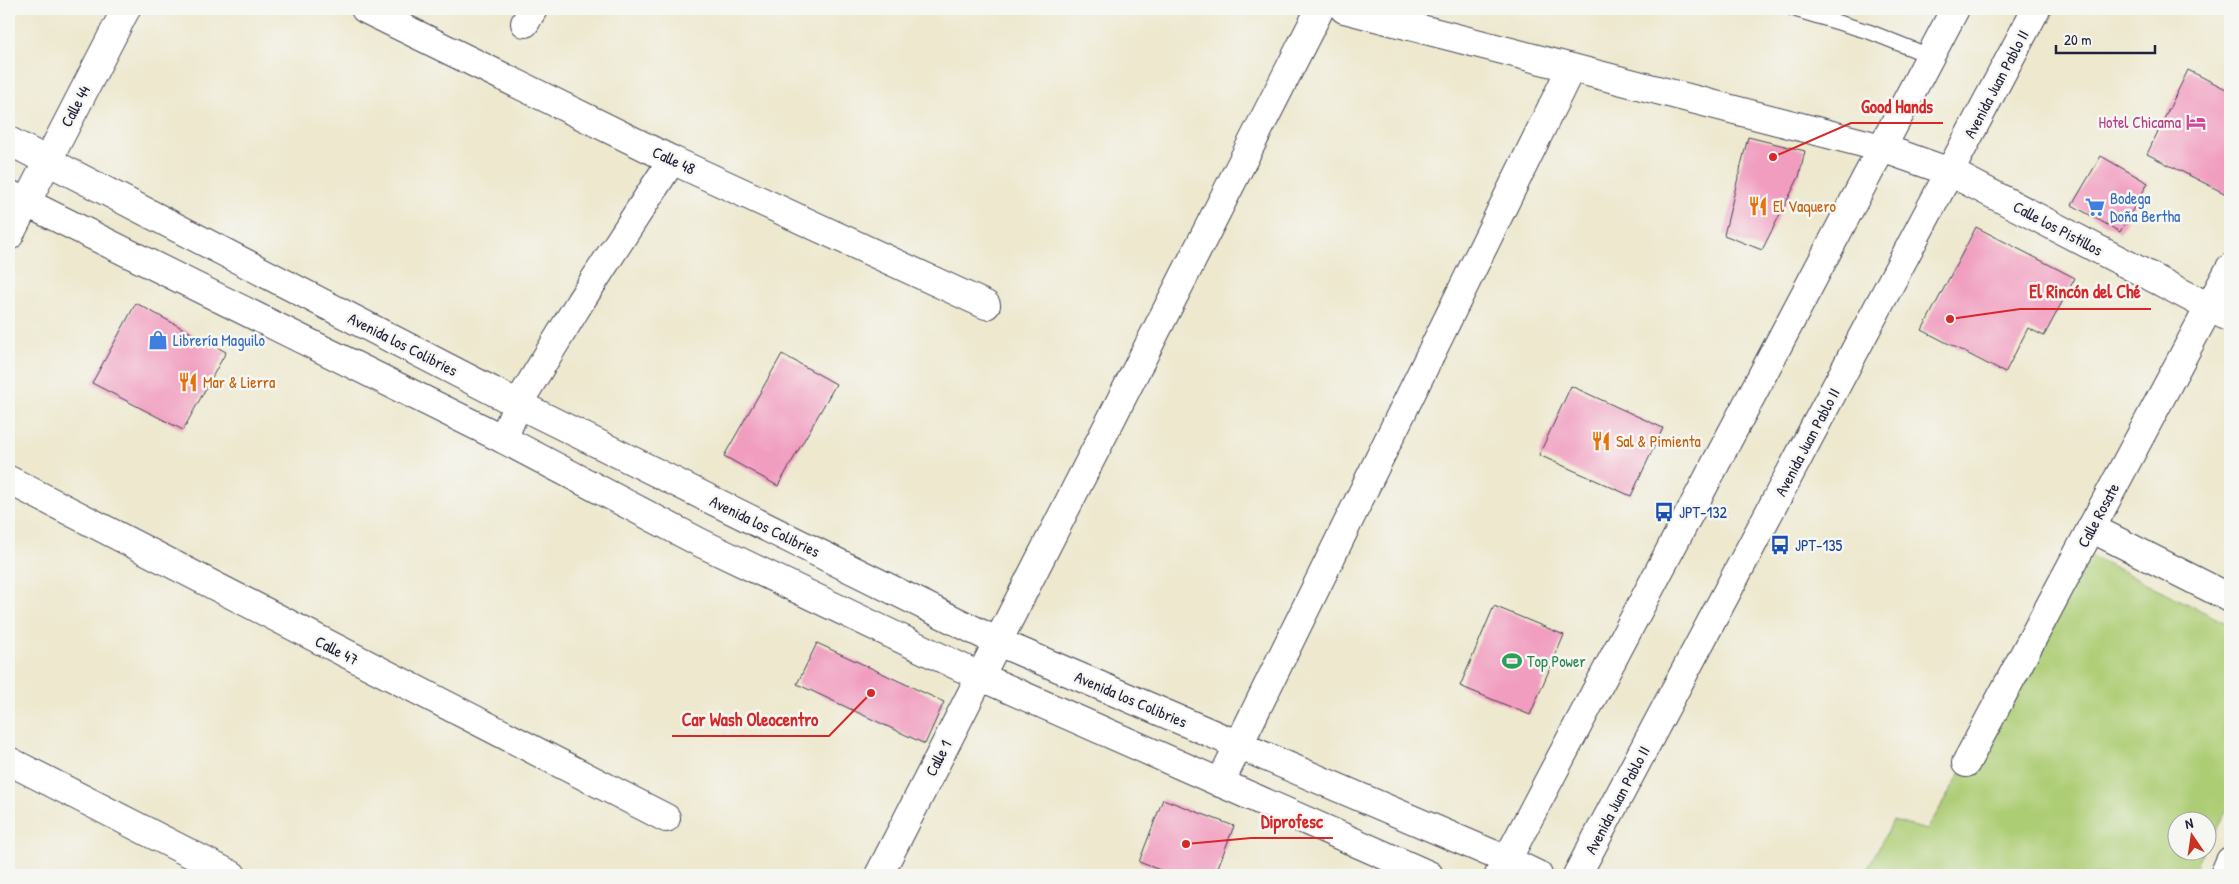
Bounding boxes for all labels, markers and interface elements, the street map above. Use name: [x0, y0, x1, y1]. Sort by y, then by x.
scale bar: [2056, 22, 2155, 54]
street label: Avenida Juan Pablo II: [1958, 26, 2034, 142]
text: 20 m: [2064, 29, 2091, 50]
street label: Calle 44: [55, 81, 95, 131]
callout: Good Hands: [1851, 90, 1943, 123]
text: Good Hands: [1861, 94, 1933, 119]
place label: Hotel Chicama: [2099, 111, 2181, 133]
hotel icon: Hotel Chicama: [2185, 111, 2207, 133]
street label: Calle 48: [649, 141, 699, 179]
place label: Bodega Doña Bertha: [2110, 187, 2180, 227]
restaurant icon: El Vaquero: [1747, 195, 1769, 217]
place label: El Vaquero: [1773, 195, 1837, 217]
street label: Calle los Pistillos: [2009, 195, 2107, 261]
supermarket icon: Bodega Doña Bertha: [2084, 196, 2106, 218]
callout: El Rincón del Ché: [2020, 276, 2151, 309]
text: El Rincón del Ché: [2029, 279, 2142, 304]
street label: Avenida los Colibries: [345, 307, 461, 381]
shop icon: Librería Maguilo: [147, 329, 169, 351]
place label: Librería Maguilo: [173, 329, 266, 351]
restaurant icon: Mar & Lierra: [177, 371, 199, 393]
place label: Mar & Lierra: [203, 371, 275, 393]
street label: Avenida Juan Pablo II: [1769, 384, 1845, 500]
restaurant icon: Sal & Pimienta: [1590, 430, 1612, 452]
place label: Sal & Pimienta: [1616, 430, 1701, 452]
street label: Calle Rosate: [2072, 478, 2124, 551]
street label: Avenida los Colibries: [706, 490, 824, 562]
bus stop icon: JPT-132: [1653, 501, 1675, 523]
place label: JPT-132: [1679, 501, 1728, 523]
bus stop icon: JPT-135: [1769, 534, 1791, 556]
place label: JPT-135: [1795, 534, 1843, 556]
street label: Calle 47: [312, 630, 363, 670]
sports icon: Top Power: [1501, 650, 1523, 672]
place label: Top Power: [1527, 650, 1586, 672]
street label: Avenida los Colibries: [1071, 665, 1191, 733]
callout: Car Wash Oleocentro: [672, 703, 829, 736]
text: Car Wash Oleocentro: [682, 707, 819, 732]
street label: Calle 1: [920, 736, 956, 780]
street label: Avenida Juan Pablo II: [1579, 742, 1655, 858]
callout: Diprofesc: [1251, 805, 1333, 838]
text: Diprofesc: [1261, 809, 1324, 835]
north arrow: [2166, 812, 2216, 862]
text: N: [2183, 813, 2195, 833]

